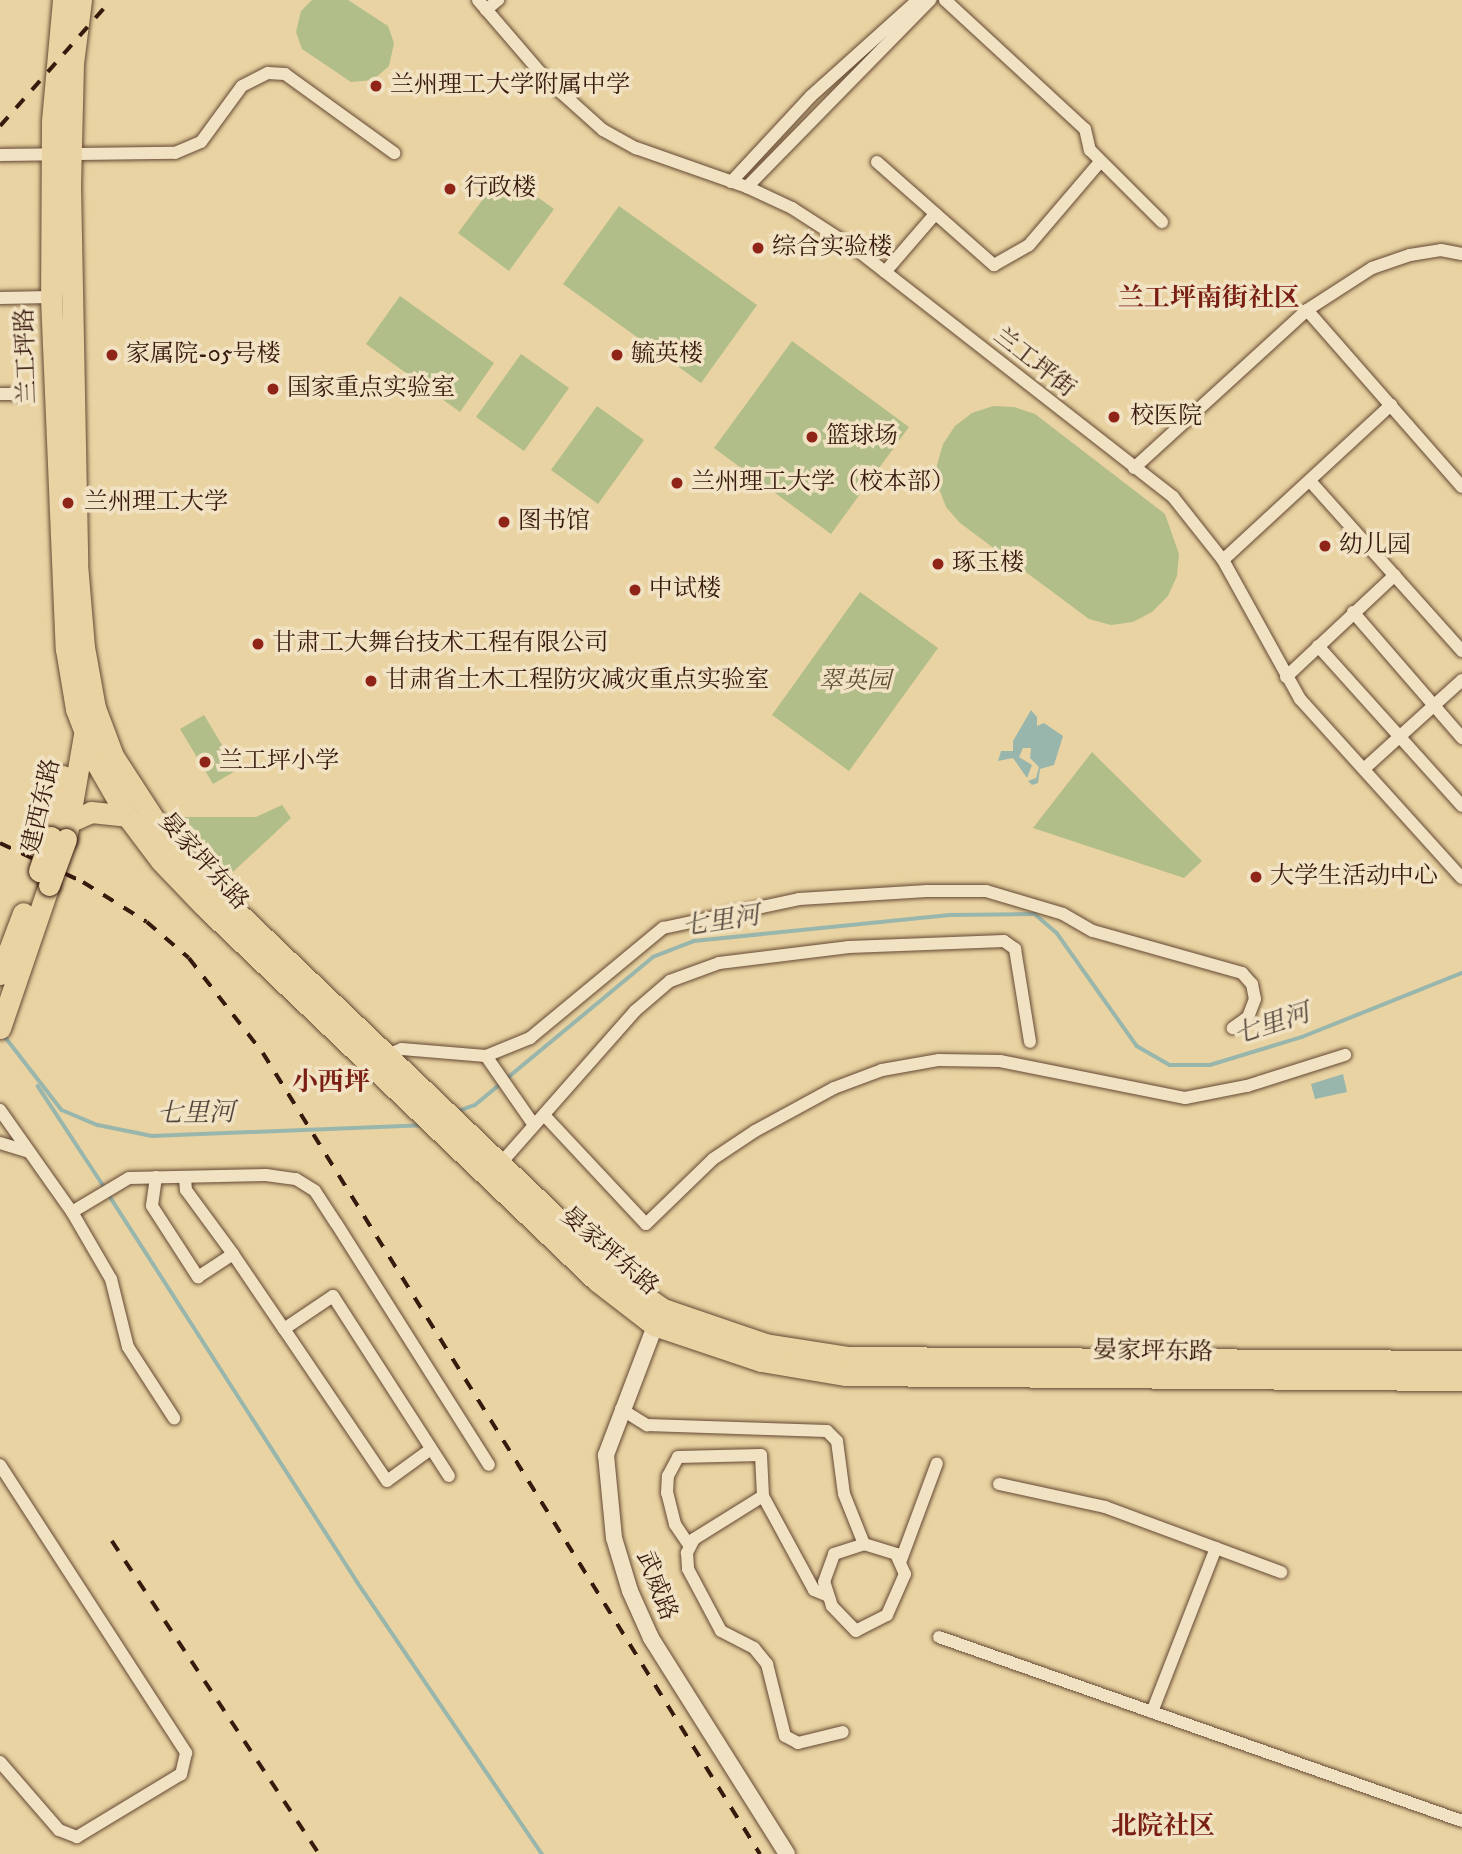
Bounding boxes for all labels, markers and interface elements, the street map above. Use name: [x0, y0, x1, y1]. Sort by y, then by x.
place label: 兰州理工大学附属中学: [390, 72, 630, 100]
marker: 兰州理工大学附属中学: [368, 78, 384, 94]
place label: 行政楼: [464, 175, 536, 203]
marker: 行政楼: [442, 181, 458, 197]
place label: 综合实验楼: [772, 234, 892, 262]
marker: 综合实验楼: [750, 240, 766, 256]
district label: 兰工坪南街社区: [1118, 283, 1300, 315]
street label: 兰工坪路: [11, 308, 43, 404]
street label: 兰工坪街: [987, 322, 1081, 404]
place label: 家属院-05号楼: [126, 341, 281, 369]
place label: 毓英楼: [631, 341, 703, 369]
marker: 家属院-05号楼: [104, 347, 120, 363]
marker: 毓英楼: [609, 347, 625, 363]
place label: 国家重点实验室: [287, 375, 455, 403]
marker: 国家重点实验室: [265, 381, 281, 397]
place label: 校医院: [1130, 403, 1202, 431]
marker: 校医院: [1104, 407, 1124, 427]
place label: 篮球场: [826, 423, 898, 451]
marker: 篮球场: [804, 429, 820, 445]
place label: 兰州理工大学（校本部）: [691, 469, 955, 497]
marker: 兰州理工大学（校本部）: [669, 475, 685, 491]
place label: 兰州理工大学: [84, 489, 228, 517]
marker: 兰州理工大学: [58, 493, 78, 513]
place label: 图书馆: [518, 508, 590, 536]
marker: 图书馆: [496, 514, 512, 530]
place label: 幼儿园: [1339, 532, 1411, 560]
marker: 幼儿园: [1317, 538, 1333, 554]
place label: 琢玉楼: [952, 550, 1024, 578]
marker: 琢玉楼: [930, 556, 946, 572]
place label: 中试楼: [649, 576, 721, 604]
marker: 中试楼: [627, 582, 643, 598]
place label: 甘肃工大舞台技术工程有限公司: [272, 630, 608, 658]
marker: 甘肃工大舞台技术工程有限公司: [250, 636, 266, 652]
place label: 甘肃省土木工程防灾减灾重点实验室: [385, 667, 769, 695]
park label: 翠英园: [819, 668, 891, 696]
marker: 甘肃省土木工程防灾减灾重点实验室: [363, 673, 379, 689]
place label: 兰工坪小学: [219, 748, 339, 776]
marker: 兰工坪小学: [197, 754, 213, 770]
street label: 建西东路: [17, 756, 67, 856]
street label: 晏家坪东路: [152, 808, 254, 916]
place label: 大学生活动中心: [1270, 863, 1438, 891]
marker: 大学生活动中心: [1248, 869, 1264, 885]
water label: 七里河: [680, 900, 762, 944]
water label: 七里河: [1230, 998, 1314, 1052]
district label: 小西坪: [292, 1067, 370, 1099]
water label: 七里河: [157, 1098, 235, 1130]
street label: 晏家坪东路: [554, 1202, 664, 1302]
street label: 晏家坪东路: [1093, 1337, 1213, 1367]
street label: 武威路: [630, 1547, 682, 1625]
district label: 北院社区: [1111, 1811, 1215, 1843]

